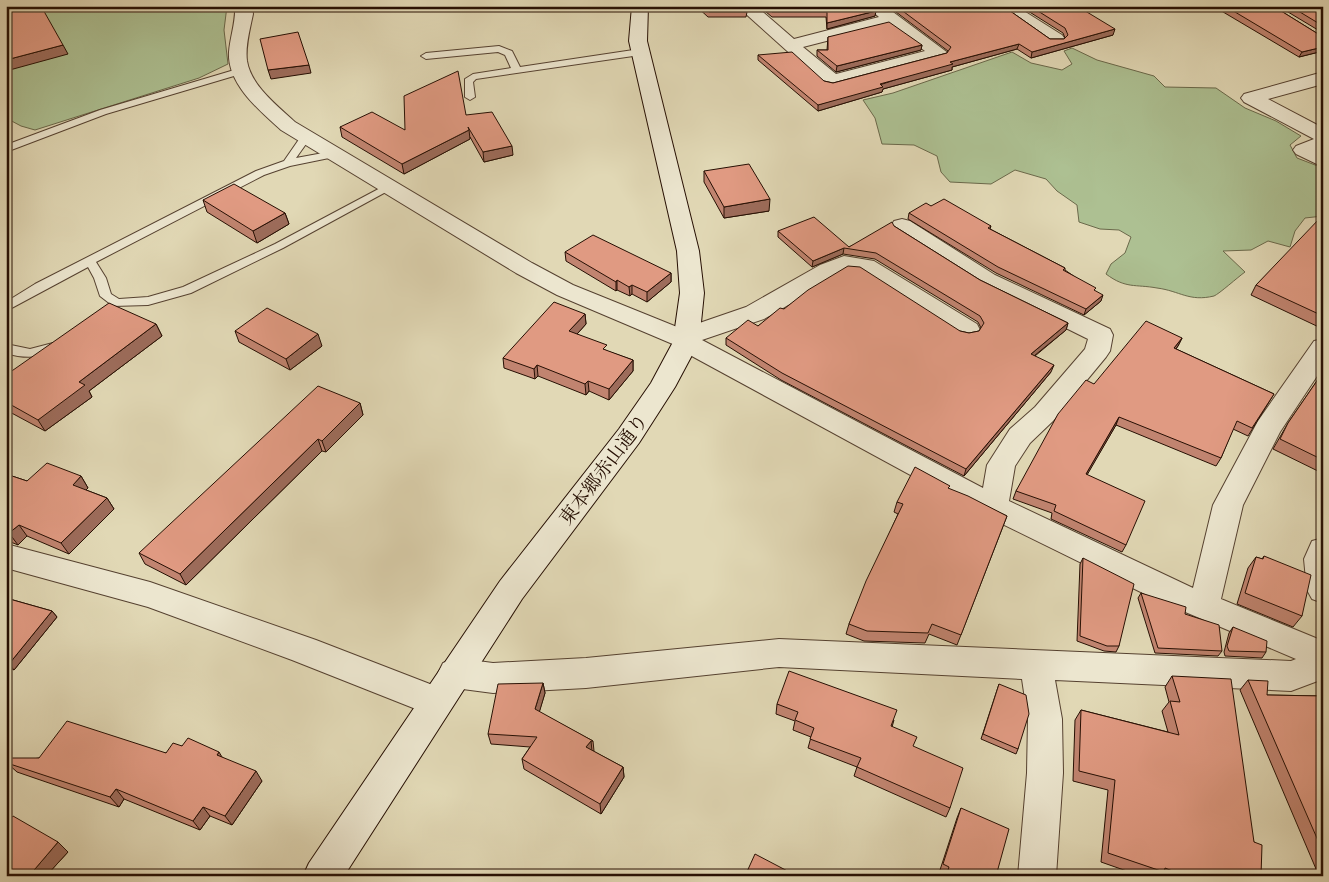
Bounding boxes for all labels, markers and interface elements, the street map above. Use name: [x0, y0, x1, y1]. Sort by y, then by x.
street label: 東本郷赤山通り: [553, 409, 653, 530]

